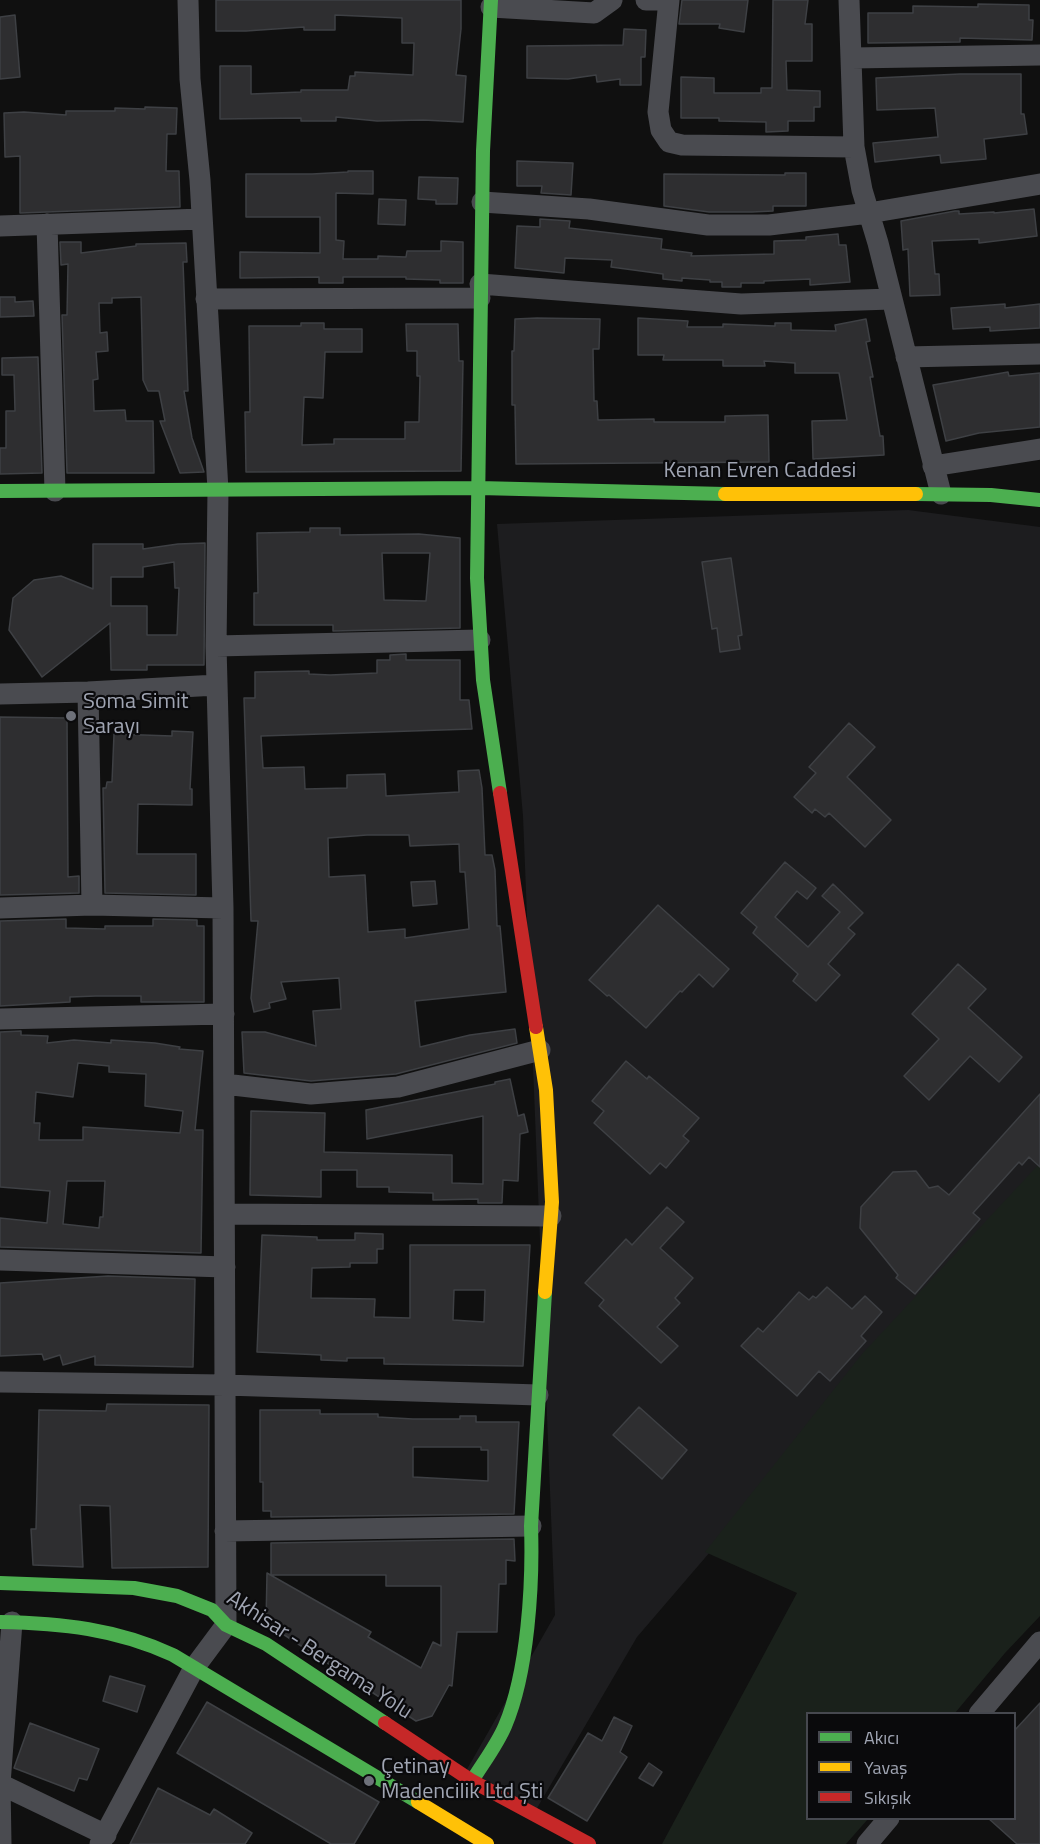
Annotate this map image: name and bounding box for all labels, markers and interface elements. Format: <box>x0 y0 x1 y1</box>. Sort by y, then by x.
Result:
street label: Kenan Evren Caddesi <box>664 459 856 485</box>
place label: Soma Simit Sarayı <box>83 690 188 742</box>
marker: Soma Simit Sarayı <box>64 709 78 723</box>
street label: Akhisar - Bergama Yolu <box>221 1586 417 1726</box>
legend <box>806 1712 1016 1820</box>
text: Akıcı <box>864 1724 899 1751</box>
text: Yavaş <box>864 1754 907 1781</box>
place label: Çetinay Madencilik Ltd Şti <box>381 1755 543 1807</box>
marker: Çetinay Madencilik Ltd Şti <box>362 1774 376 1788</box>
text: Sıkışık <box>864 1784 911 1811</box>

